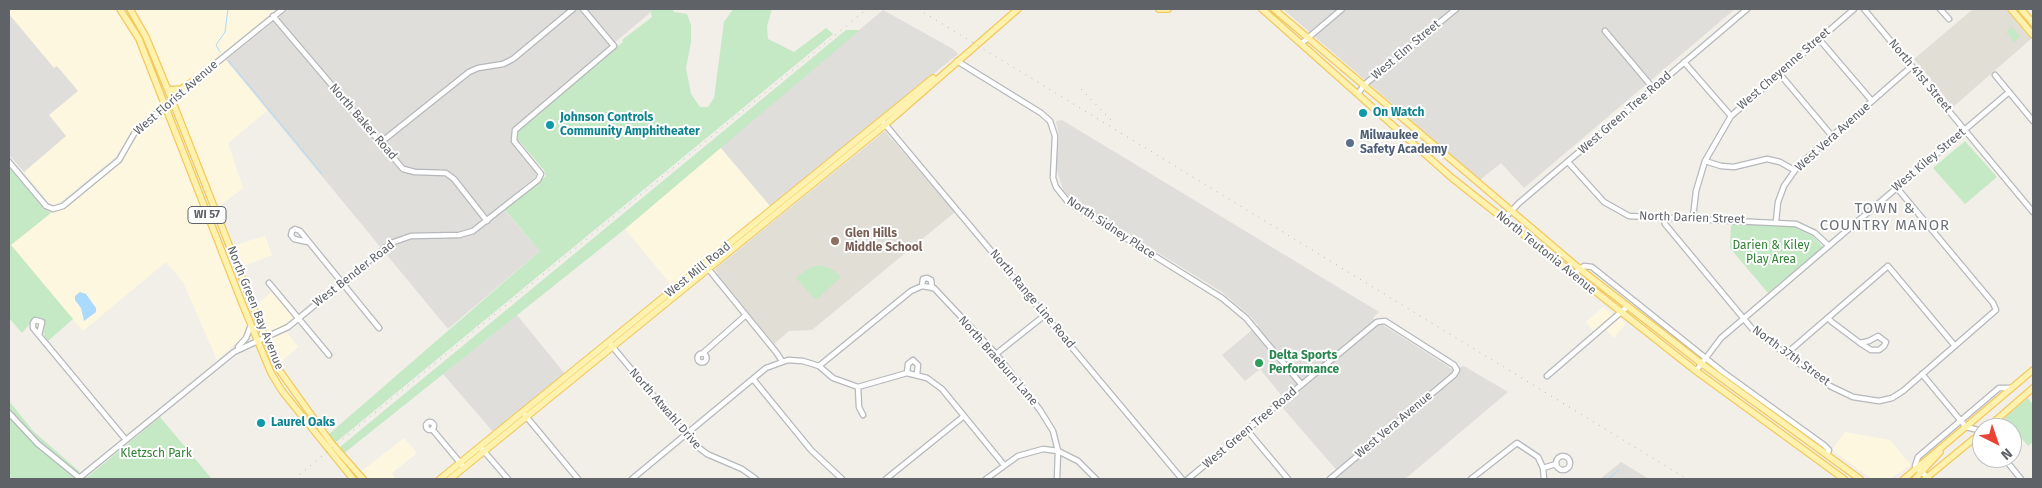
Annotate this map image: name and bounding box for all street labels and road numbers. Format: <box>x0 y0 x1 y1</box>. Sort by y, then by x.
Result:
street label: West Elm Street <box>1369 17 1443 83</box>
street label: West Cheyenne Street <box>1735 25 1833 113</box>
street label: North 41st Street <box>1885 37 1955 115</box>
street label: West Florist Avenue <box>131 58 221 138</box>
street label: West Green Tree Road <box>1576 69 1674 157</box>
street label: North Baker Road <box>326 81 400 163</box>
street label: West Vera Avenue <box>1792 99 1874 175</box>
street label: West Kiley Street <box>1889 125 1969 195</box>
street label: North Sidney Place <box>1064 194 1158 262</box>
road number: WI 57 <box>188 206 226 224</box>
street label: North Teutonia Avenue <box>1493 208 1599 298</box>
street label: North Darien Street <box>1639 209 1745 227</box>
street label: West Bender Road <box>310 238 398 310</box>
street label: West Mill Road <box>662 239 734 301</box>
street label: North Green Bay Avenue <box>224 244 286 372</box>
street label: North Range Line Road <box>986 247 1078 351</box>
street label: North Braeburn Lane <box>955 313 1041 409</box>
street label: North 37th Street <box>1749 323 1833 389</box>
street label: North Atwahl Drive <box>626 366 704 452</box>
street label: West Green Tree Road <box>1200 384 1300 472</box>
street label: West Vera Avenue <box>1353 389 1435 461</box>

